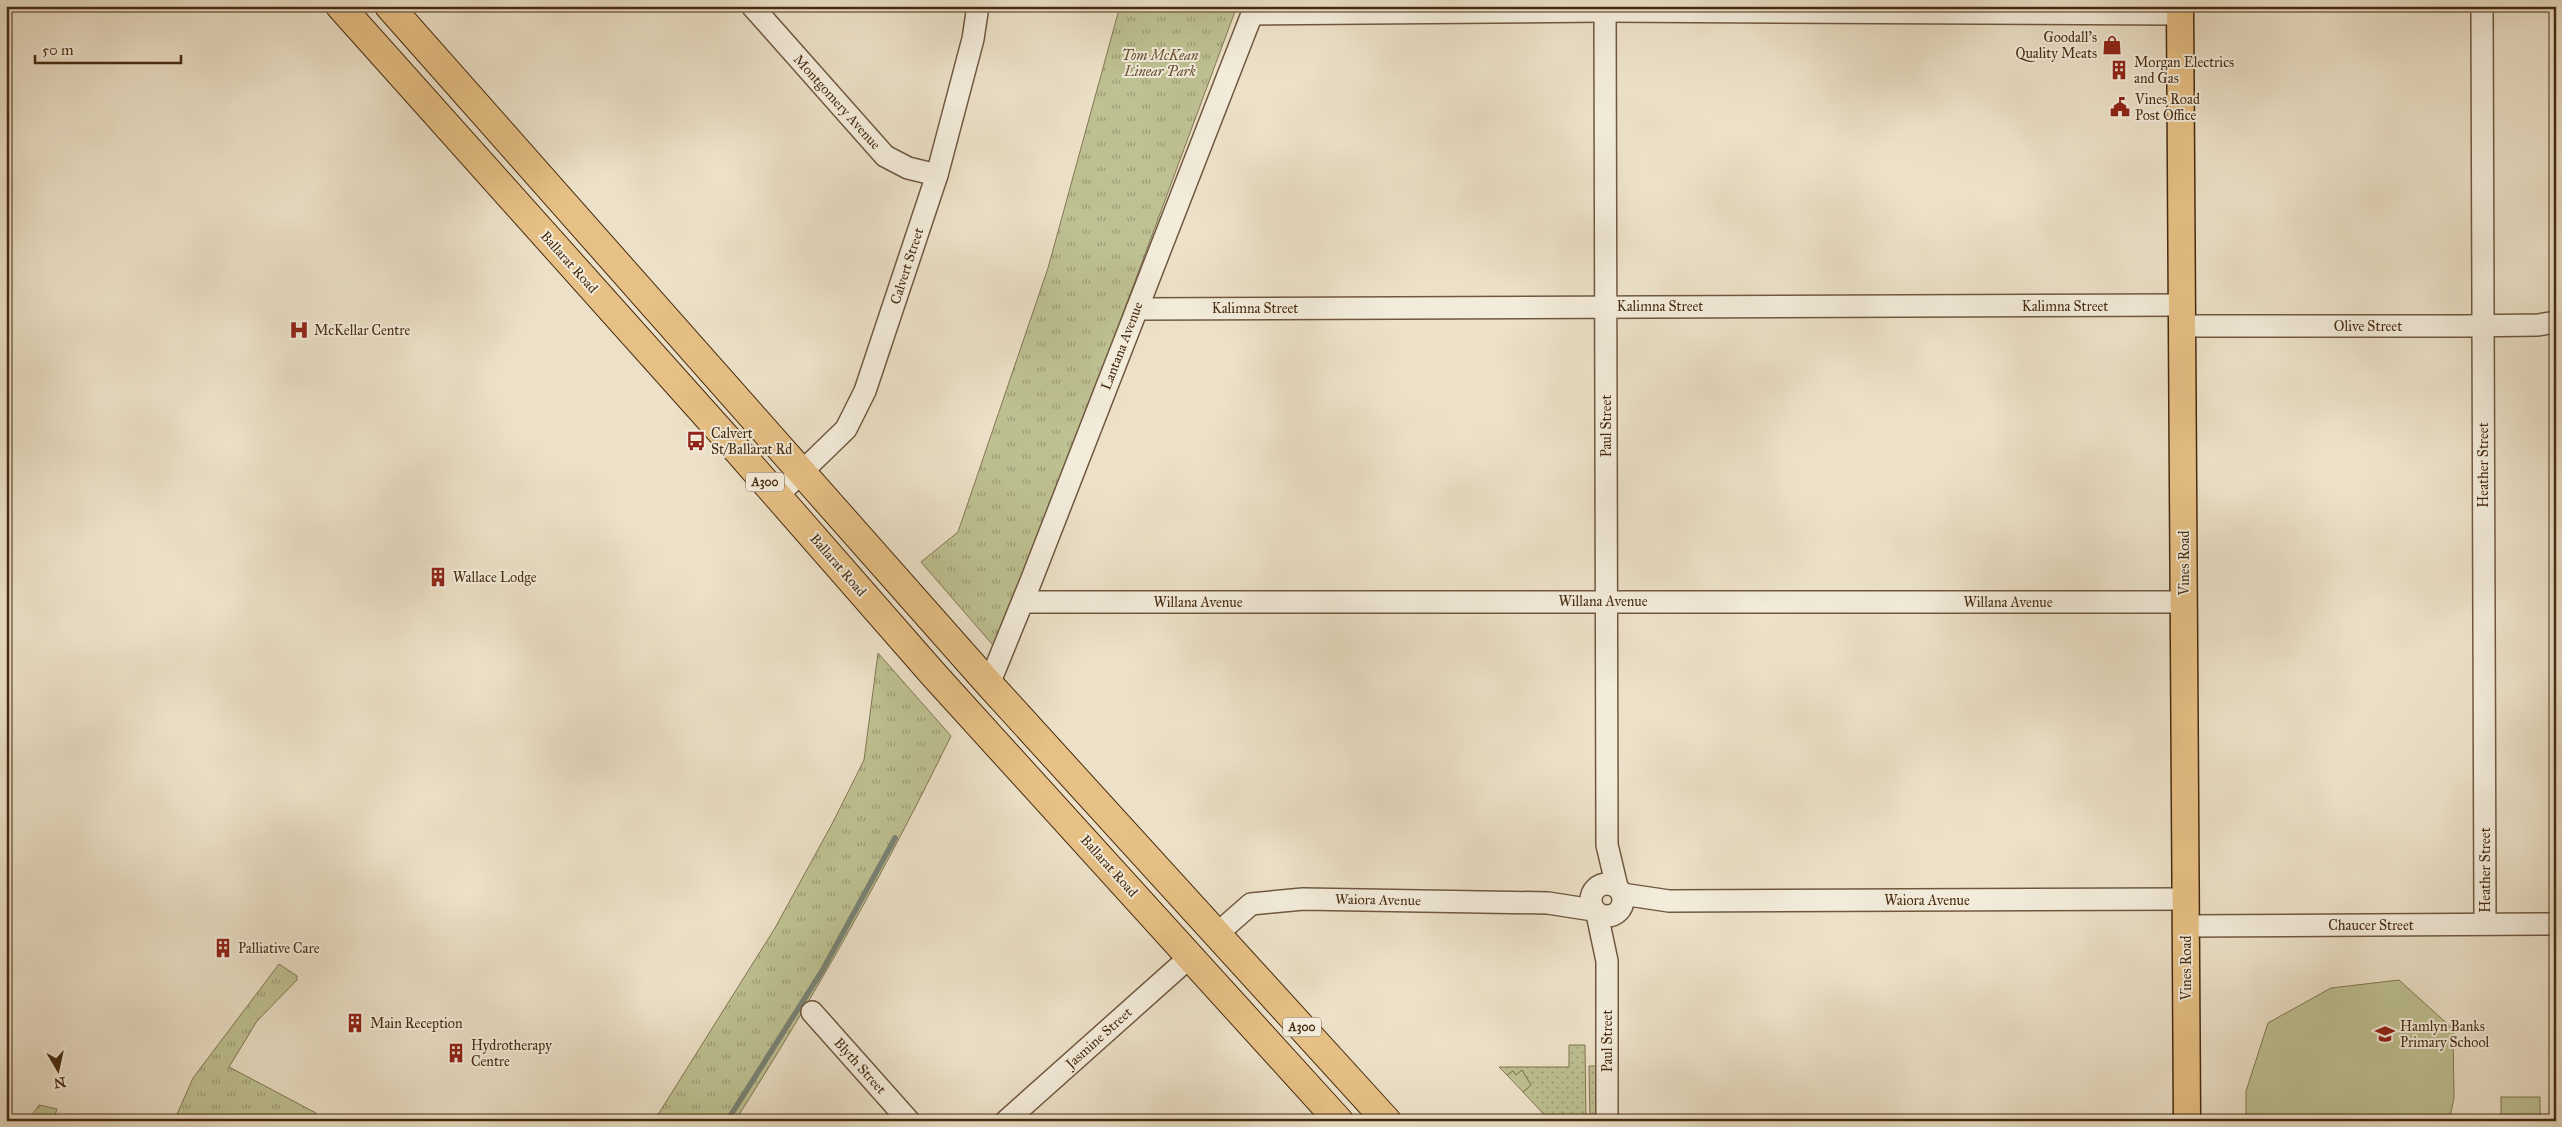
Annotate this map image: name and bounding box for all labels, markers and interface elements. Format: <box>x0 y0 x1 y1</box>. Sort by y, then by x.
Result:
place label: Goodall's Quality Meats <box>2016 29 2097 62</box>
scale bar <box>35 32 181 64</box>
shop icon: Goodall's Quality Meats <box>2101 34 2123 56</box>
text: 50 m <box>42 41 74 59</box>
park label: Tom McKean Linear Park <box>1122 47 1199 80</box>
street label: Montgomery Avenue <box>790 51 884 153</box>
place label: Morgan Electrics and Gas <box>2134 54 2234 87</box>
building icon: Morgan Electrics and Gas <box>2108 59 2130 81</box>
place label: Vines Road Post Office <box>2134 91 2200 124</box>
public building icon: Vines Road Post Office <box>2109 96 2131 118</box>
street label: Calvert Street <box>887 226 927 306</box>
street label: Ballarat Road <box>537 227 601 297</box>
street label: Kalimna Street <box>1617 298 1703 315</box>
street label: Kalimna Street <box>2022 298 2108 315</box>
street label: Lantana Avenue <box>1097 299 1147 393</box>
street label: Kalimna Street <box>1212 300 1298 317</box>
street label: Olive Street <box>2334 318 2402 335</box>
hospital icon: McKellar Centre <box>288 319 310 341</box>
place label: McKellar Centre <box>314 322 410 339</box>
street label: Paul Street <box>1598 395 1615 457</box>
street label: Heather Street <box>2475 422 2492 508</box>
place label: Calvert St/Ballarat Rd <box>711 425 792 458</box>
bus stop icon: Calvert St/Ballarat Rd <box>685 430 707 452</box>
road number: A300 <box>746 472 784 492</box>
street label: Ballarat Road <box>806 530 870 600</box>
street label: Vines Road <box>2176 531 2193 596</box>
building icon: Wallace Lodge <box>427 566 449 588</box>
place label: Wallace Lodge <box>453 569 537 586</box>
street label: Willana Avenue <box>1558 593 1648 610</box>
street label: Willana Avenue <box>1153 594 1243 611</box>
street label: Willana Avenue <box>1963 594 2053 611</box>
street label: Heather Street <box>2477 827 2494 913</box>
street label: Ballarat Road <box>1077 831 1141 901</box>
street label: Waiora Avenue <box>1335 891 1421 909</box>
street label: Waiora Avenue <box>1884 892 1970 909</box>
street label: Chaucer Street <box>2328 917 2414 934</box>
street label: Vines Road <box>2178 936 2195 1001</box>
building icon: Palliative Care <box>212 937 234 959</box>
place label: Palliative Care <box>238 940 320 957</box>
street label: Jasmine Street <box>1061 1004 1136 1074</box>
street label: Paul Street <box>1599 1010 1616 1072</box>
building icon: Main Reception <box>344 1012 366 1034</box>
place label: Main Reception <box>370 1015 463 1032</box>
road number: A300 <box>1283 1018 1321 1036</box>
place label: Hamlyn Banks Primary School <box>2400 1018 2489 1051</box>
school or university icon: Hamlyn Banks Primary School <box>2374 1023 2396 1045</box>
street label: Blyth Street <box>830 1034 890 1098</box>
place label: Hydrotherapy Centre <box>471 1037 552 1070</box>
building icon: Hydrotherapy Centre <box>445 1042 467 1064</box>
north arrow <box>32 1044 82 1094</box>
text: N <box>53 1073 67 1092</box>

